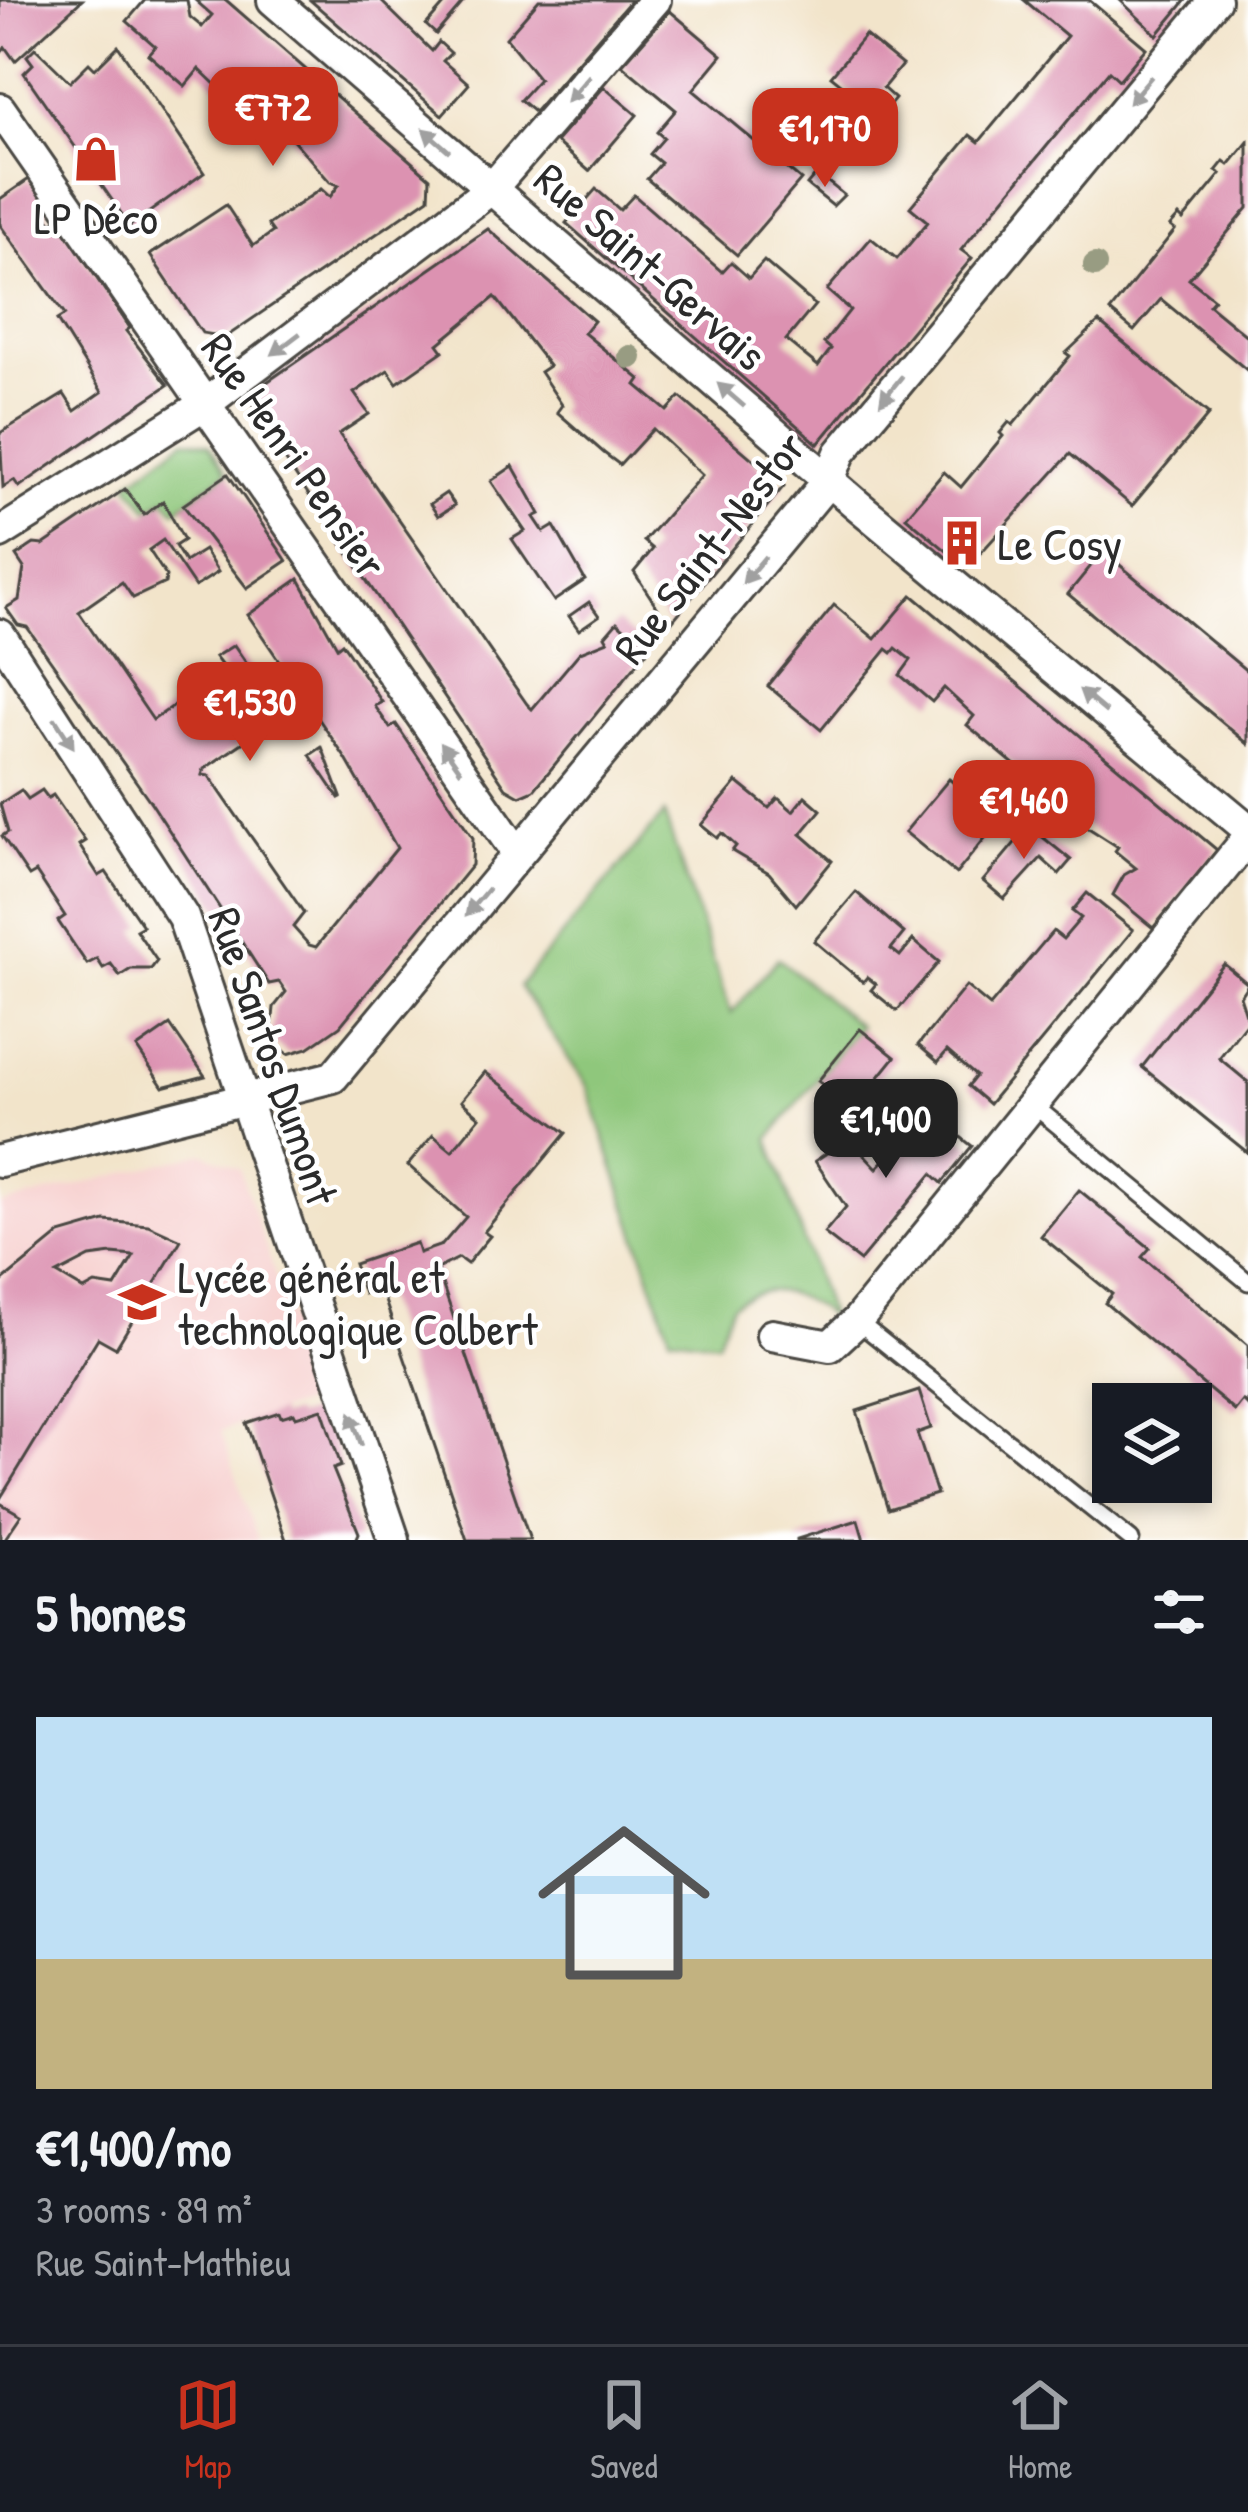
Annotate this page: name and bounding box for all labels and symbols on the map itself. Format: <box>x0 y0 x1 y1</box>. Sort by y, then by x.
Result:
pin: €772 <box>202 67 344 169</box>
one-way arrow <box>565 74 592 104</box>
one-way arrow <box>1128 74 1154 105</box>
pin: €1,170 <box>727 88 923 190</box>
one-way arrow <box>421 127 451 154</box>
shop icon: LP Déco <box>71 134 121 184</box>
street label: Rue Saint-Gervais <box>522 148 780 384</box>
place label: LP Déco <box>34 187 158 248</box>
street label: Rue Henri Pensier <box>188 320 402 590</box>
one-way arrow <box>270 331 301 355</box>
one-way arrow <box>879 375 905 405</box>
one-way arrow <box>716 383 746 409</box>
street label: Rue Saint-Nestor <box>599 418 819 676</box>
place label: Le Cosy <box>998 513 1122 574</box>
building icon: Le Cosy <box>937 518 987 568</box>
one-way arrow <box>742 555 768 585</box>
pin: €1,530 <box>152 662 348 764</box>
one-way arrow <box>1078 688 1108 714</box>
one-way arrow <box>52 716 74 749</box>
one-way arrow <box>440 741 462 774</box>
pin: €1,460 <box>926 760 1122 862</box>
one-way arrow <box>465 887 491 917</box>
street label: Rue Santos Dumont <box>195 899 354 1213</box>
pin: €1,400 <box>788 1079 984 1181</box>
place label: Lycée général et technologique Colbert <box>178 1246 538 1359</box>
school or university icon: Lycée général et technologique Colbert <box>117 1277 167 1327</box>
one-way arrow <box>345 1411 364 1447</box>

